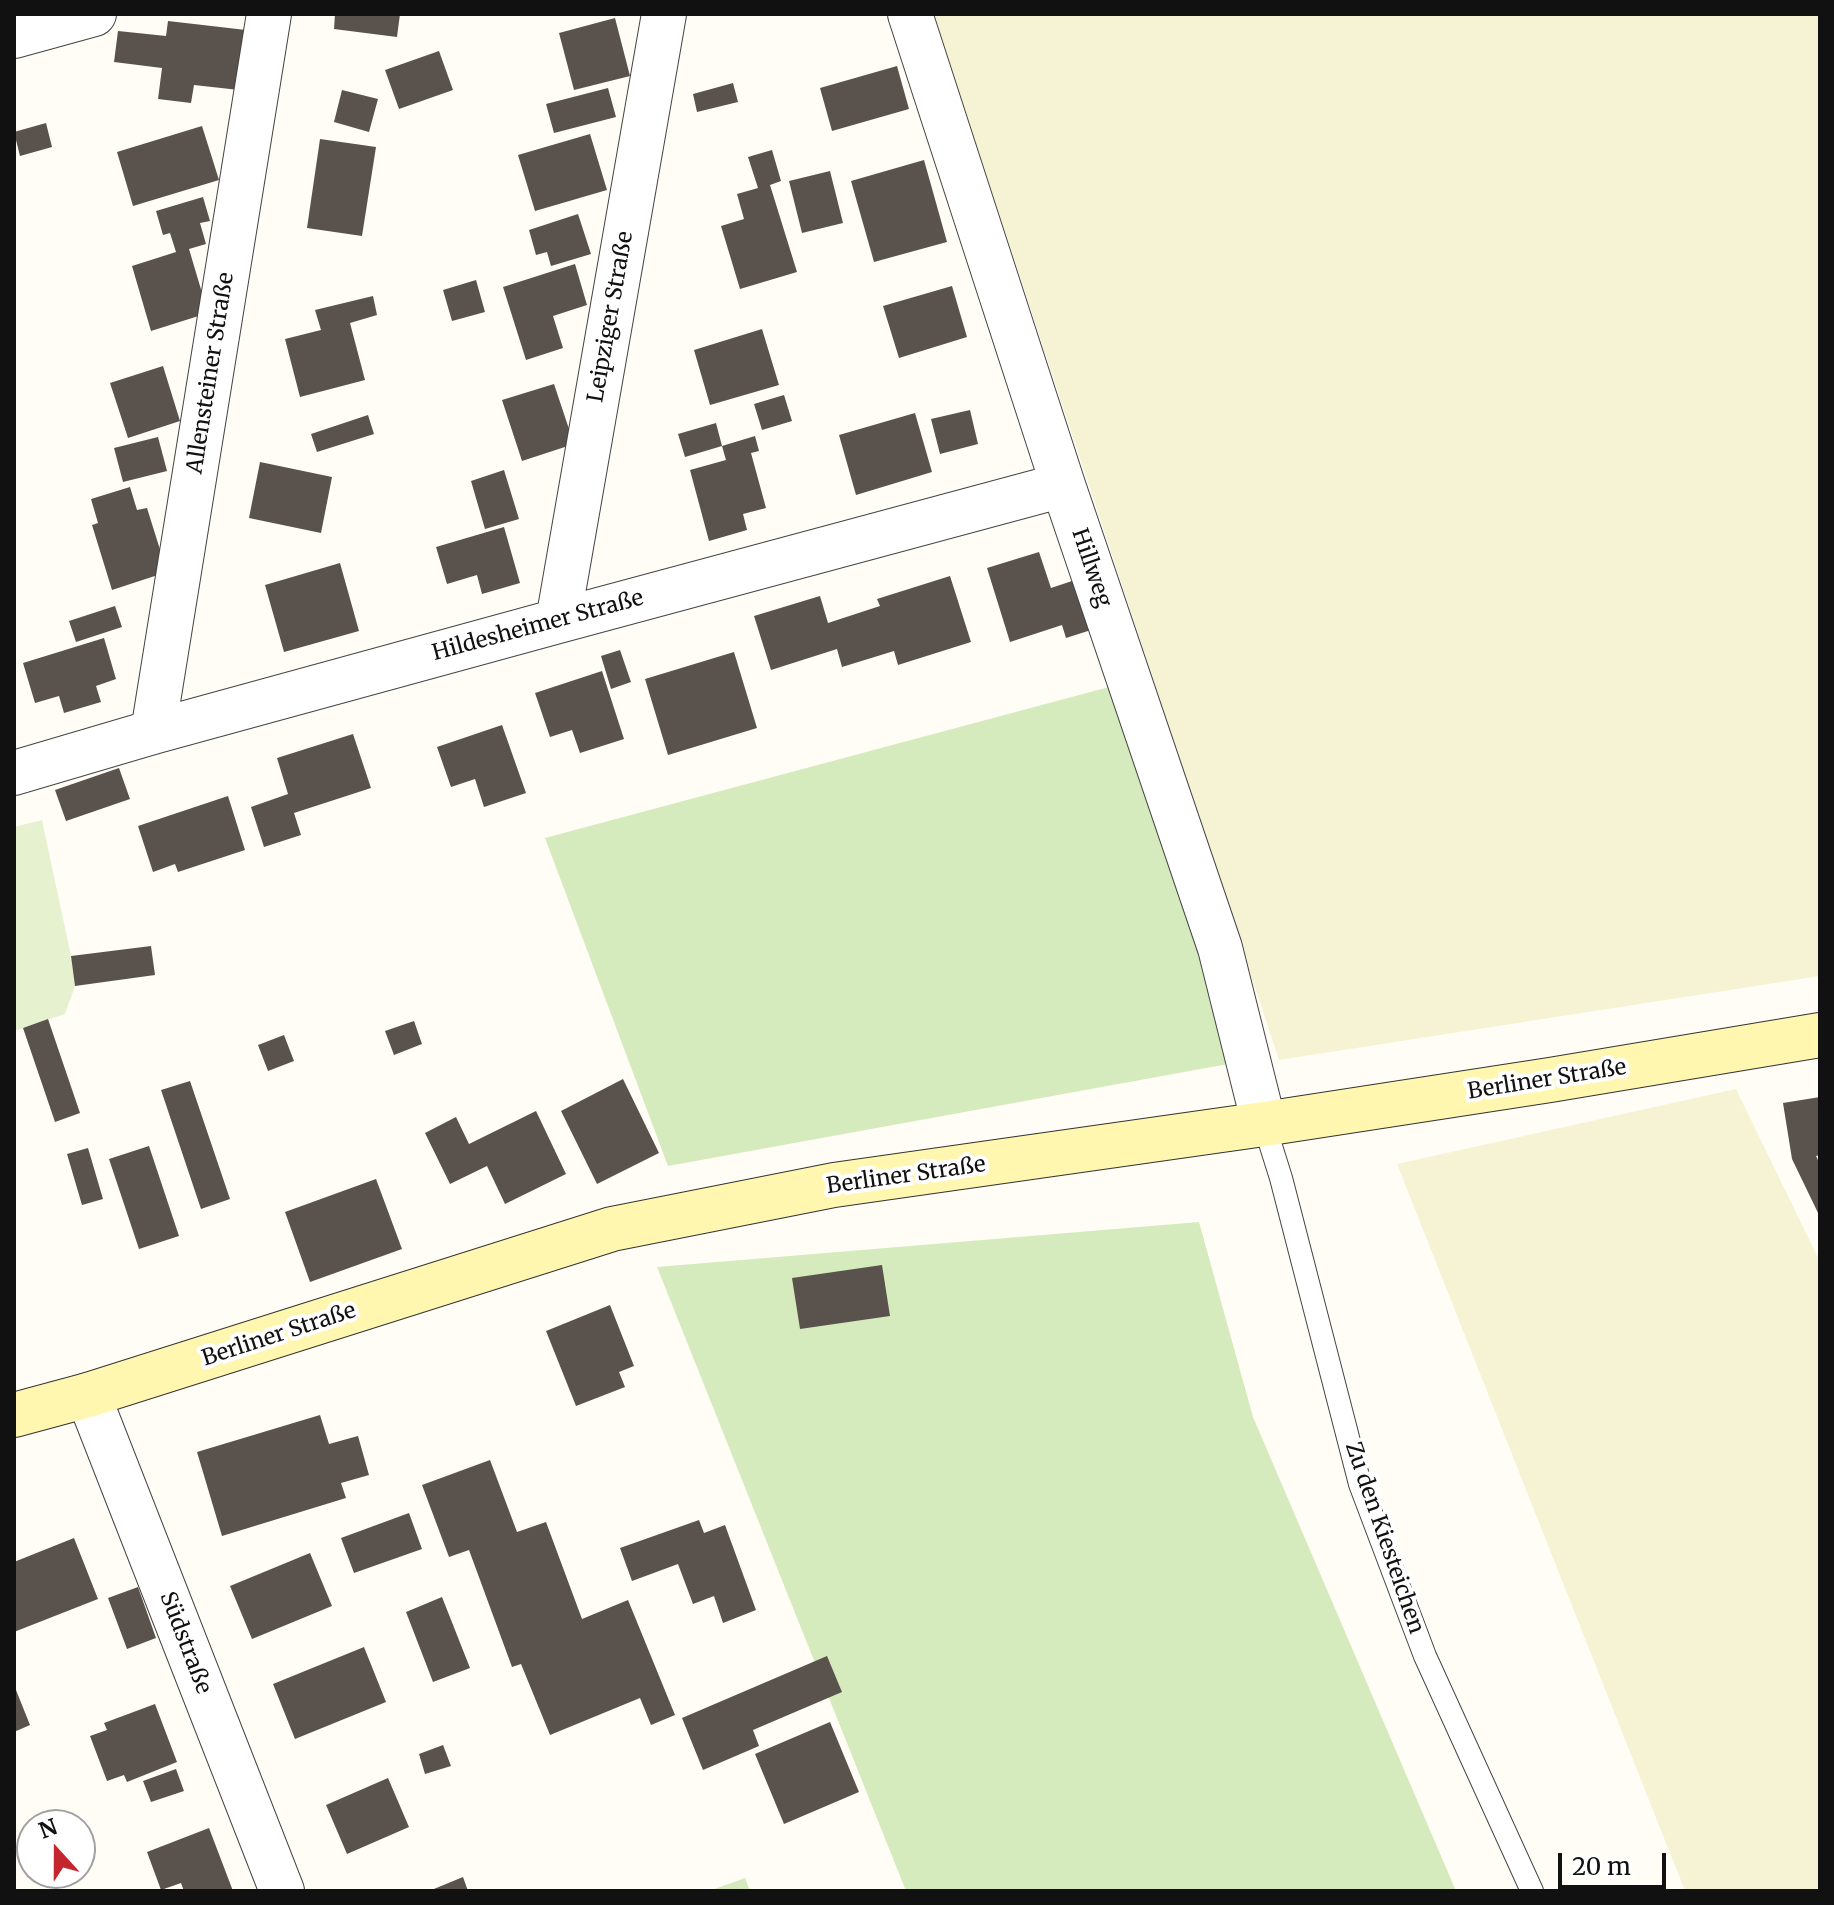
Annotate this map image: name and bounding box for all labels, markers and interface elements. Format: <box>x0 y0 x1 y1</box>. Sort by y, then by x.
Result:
street label: Leipziger Straße <box>583 229 639 405</box>
street label: Allensteiner Straße <box>182 271 240 475</box>
street label: Hillweg <box>1065 525 1117 611</box>
street label: Hildesheimer Straße <box>430 585 646 667</box>
street label: Berliner Straße <box>1466 1054 1628 1106</box>
street label: Berliner Straße <box>825 1152 987 1200</box>
street label: Berliner Straße <box>199 1298 359 1372</box>
street label: Zu den Kiesteichen <box>1339 1439 1429 1637</box>
street label: Südstraße <box>154 1588 216 1698</box>
north arrow <box>16 1809 96 1889</box>
text: N <box>35 1812 61 1845</box>
scale bar <box>1562 1837 1670 1887</box>
text: 20 m <box>1572 1851 1631 1882</box>

